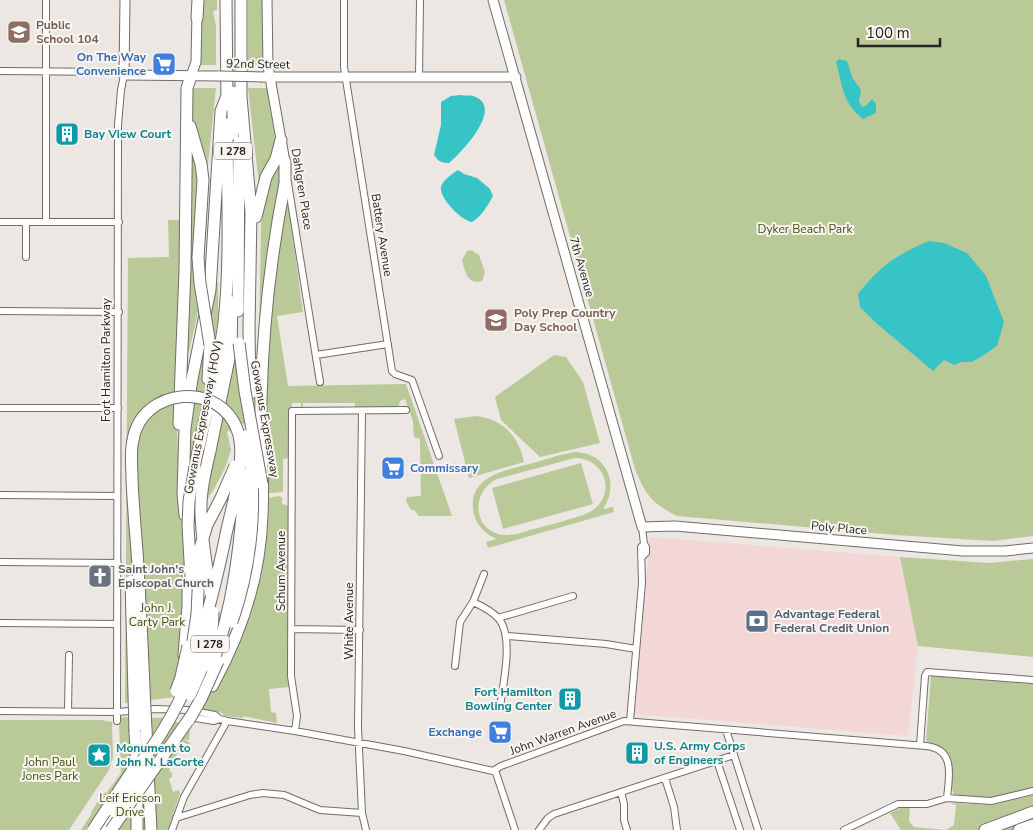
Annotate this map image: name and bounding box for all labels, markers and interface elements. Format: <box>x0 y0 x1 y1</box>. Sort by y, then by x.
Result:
scale bar <box>858 15 940 47</box>
place label: Public School 104 <box>36 17 99 47</box>
school or university icon: Public School 104 <box>6 19 32 45</box>
text: 100 m <box>866 23 910 43</box>
place label: On The Way Convenience <box>76 49 147 79</box>
supermarket icon: On The Way Convenience <box>151 51 177 77</box>
street label: 92nd Street <box>226 55 291 73</box>
building icon: Bay View Court <box>54 121 80 147</box>
place label: Bay View Court <box>84 126 171 142</box>
road number: I 278 <box>214 142 252 160</box>
street label: Dahlgren Place <box>288 147 316 231</box>
street label: Battery Avenue <box>368 192 396 278</box>
park label: Dyker Beach Park <box>758 221 853 237</box>
street label: 7th Avenue <box>566 235 598 299</box>
street label: Fort Hamilton Parkway <box>98 297 114 422</box>
place label: Poly Prep Country Day School <box>514 305 616 335</box>
school or university icon: Poly Prep Country Day School <box>483 307 509 333</box>
street label: Gowanus Expressway (HOV) <box>180 339 226 495</box>
street label: Gowanus Expressway <box>247 359 283 480</box>
supermarket icon: Commissary <box>380 455 406 481</box>
place label: Commissary <box>410 460 479 476</box>
street label: Poly Place <box>810 518 868 538</box>
street label: Schum Avenue <box>273 531 289 611</box>
place label: Saint John's Episcopal Church <box>118 561 214 591</box>
church icon: Saint John's Episcopal Church <box>87 563 113 589</box>
street label: White Avenue <box>341 582 357 660</box>
park label: John J. Carty Park <box>129 600 186 630</box>
place label: Advantage Federal Federal Credit Union <box>774 606 889 636</box>
bank icon: Advantage Federal Federal Credit Union <box>744 608 770 634</box>
road number: I 278 <box>191 636 229 652</box>
place label: Fort Hamilton Bowling Center <box>465 684 552 714</box>
building icon: Fort Hamilton Bowling Center <box>557 686 583 712</box>
street label: John Warren Avenue <box>507 705 618 759</box>
supermarket icon: Exchange <box>487 719 513 745</box>
place label: Exchange <box>428 724 482 740</box>
place label: U.S. Army Corps of Engineers <box>654 738 746 768</box>
place label: Monument to John N. LaCorte <box>115 740 204 770</box>
building icon: U.S. Army Corps of Engineers <box>624 740 650 766</box>
place icon: Monument to John N. LaCorte <box>86 742 112 768</box>
park label: John Paul Jones Park <box>21 754 79 784</box>
park label: Leif Ericson Drive <box>99 790 161 820</box>

